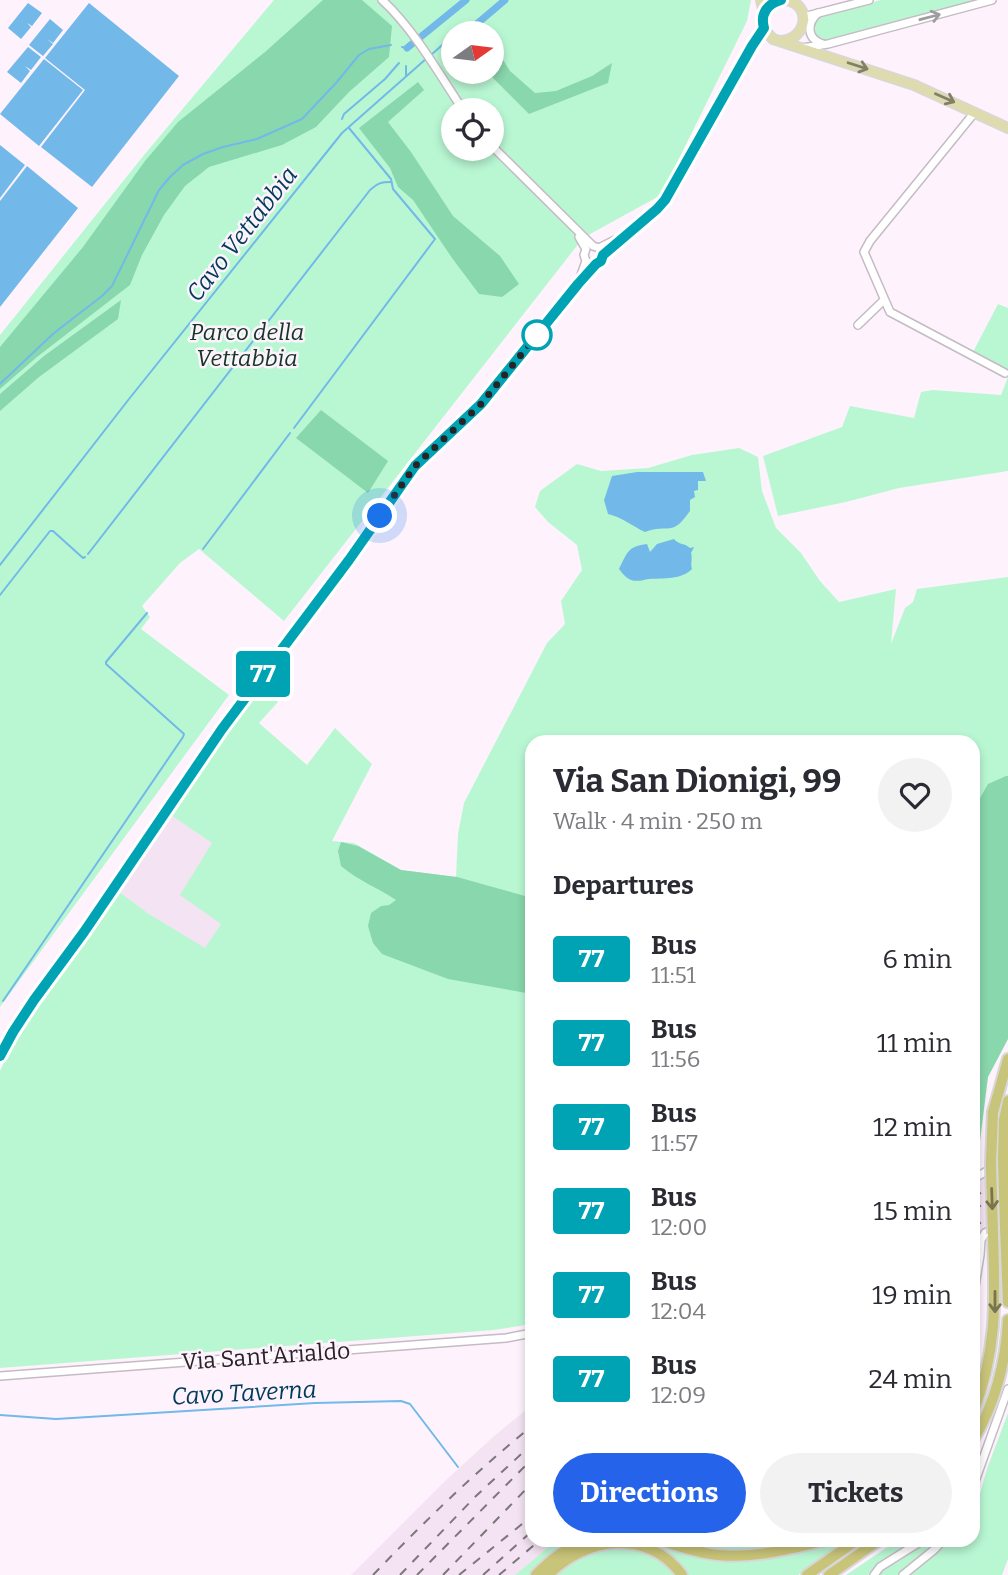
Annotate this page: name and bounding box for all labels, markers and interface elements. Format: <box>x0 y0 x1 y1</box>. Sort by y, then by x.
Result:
one-way arrow <box>919 9 941 22</box>
north arrow <box>441 21 504 84</box>
map controls <box>441 21 504 161</box>
one-way arrow <box>846 61 868 74</box>
one-way arrow <box>934 92 955 105</box>
button: locate <box>441 98 504 161</box>
water label: Cavo Vettabbia <box>181 161 303 307</box>
park label: Parco della Vettabbia <box>190 318 304 372</box>
unlabelled marker <box>522 320 552 350</box>
your location <box>362 498 397 533</box>
line badge: 77 <box>232 651 294 697</box>
text: 77 <box>250 660 276 688</box>
button: heart <box>878 758 952 832</box>
text: Via San Dionigi, 99 <box>553 761 842 801</box>
text: Walk · 4 min · 250 m <box>553 807 762 835</box>
text: Departures <box>553 870 694 901</box>
text: Bus <box>651 930 697 961</box>
text: 6 min <box>883 944 952 975</box>
text: 77 <box>579 945 604 973</box>
text: 11:51 <box>651 961 696 989</box>
text: Bus <box>651 1014 697 1045</box>
text: 11 min <box>877 1028 952 1059</box>
text: 77 <box>579 1029 604 1057</box>
text: 11:56 <box>651 1045 700 1073</box>
text: Bus <box>651 1098 697 1129</box>
text: 12 min <box>873 1112 952 1143</box>
text: 77 <box>579 1113 604 1141</box>
text: 11:57 <box>651 1129 698 1157</box>
text: Bus <box>651 1182 697 1213</box>
one-way arrow <box>986 1187 999 1210</box>
text: 15 min <box>873 1196 952 1227</box>
text: 77 <box>579 1197 604 1225</box>
text: 12:00 <box>651 1213 707 1241</box>
text: Bus <box>651 1266 697 1297</box>
text: 19 min <box>872 1280 952 1311</box>
text: 77 <box>579 1281 604 1309</box>
one-way arrow <box>988 1290 1002 1313</box>
text: 12:04 <box>651 1297 706 1325</box>
street label: Via Sant'Arialdo <box>181 1336 351 1376</box>
text: Bus <box>651 1350 697 1381</box>
text: 24 min <box>868 1364 952 1395</box>
text: 77 <box>579 1365 604 1393</box>
water label: Cavo Taverna <box>171 1375 317 1411</box>
text: 12:09 <box>651 1381 706 1409</box>
button: Directions <box>553 1453 746 1533</box>
button: Tickets <box>760 1453 952 1533</box>

